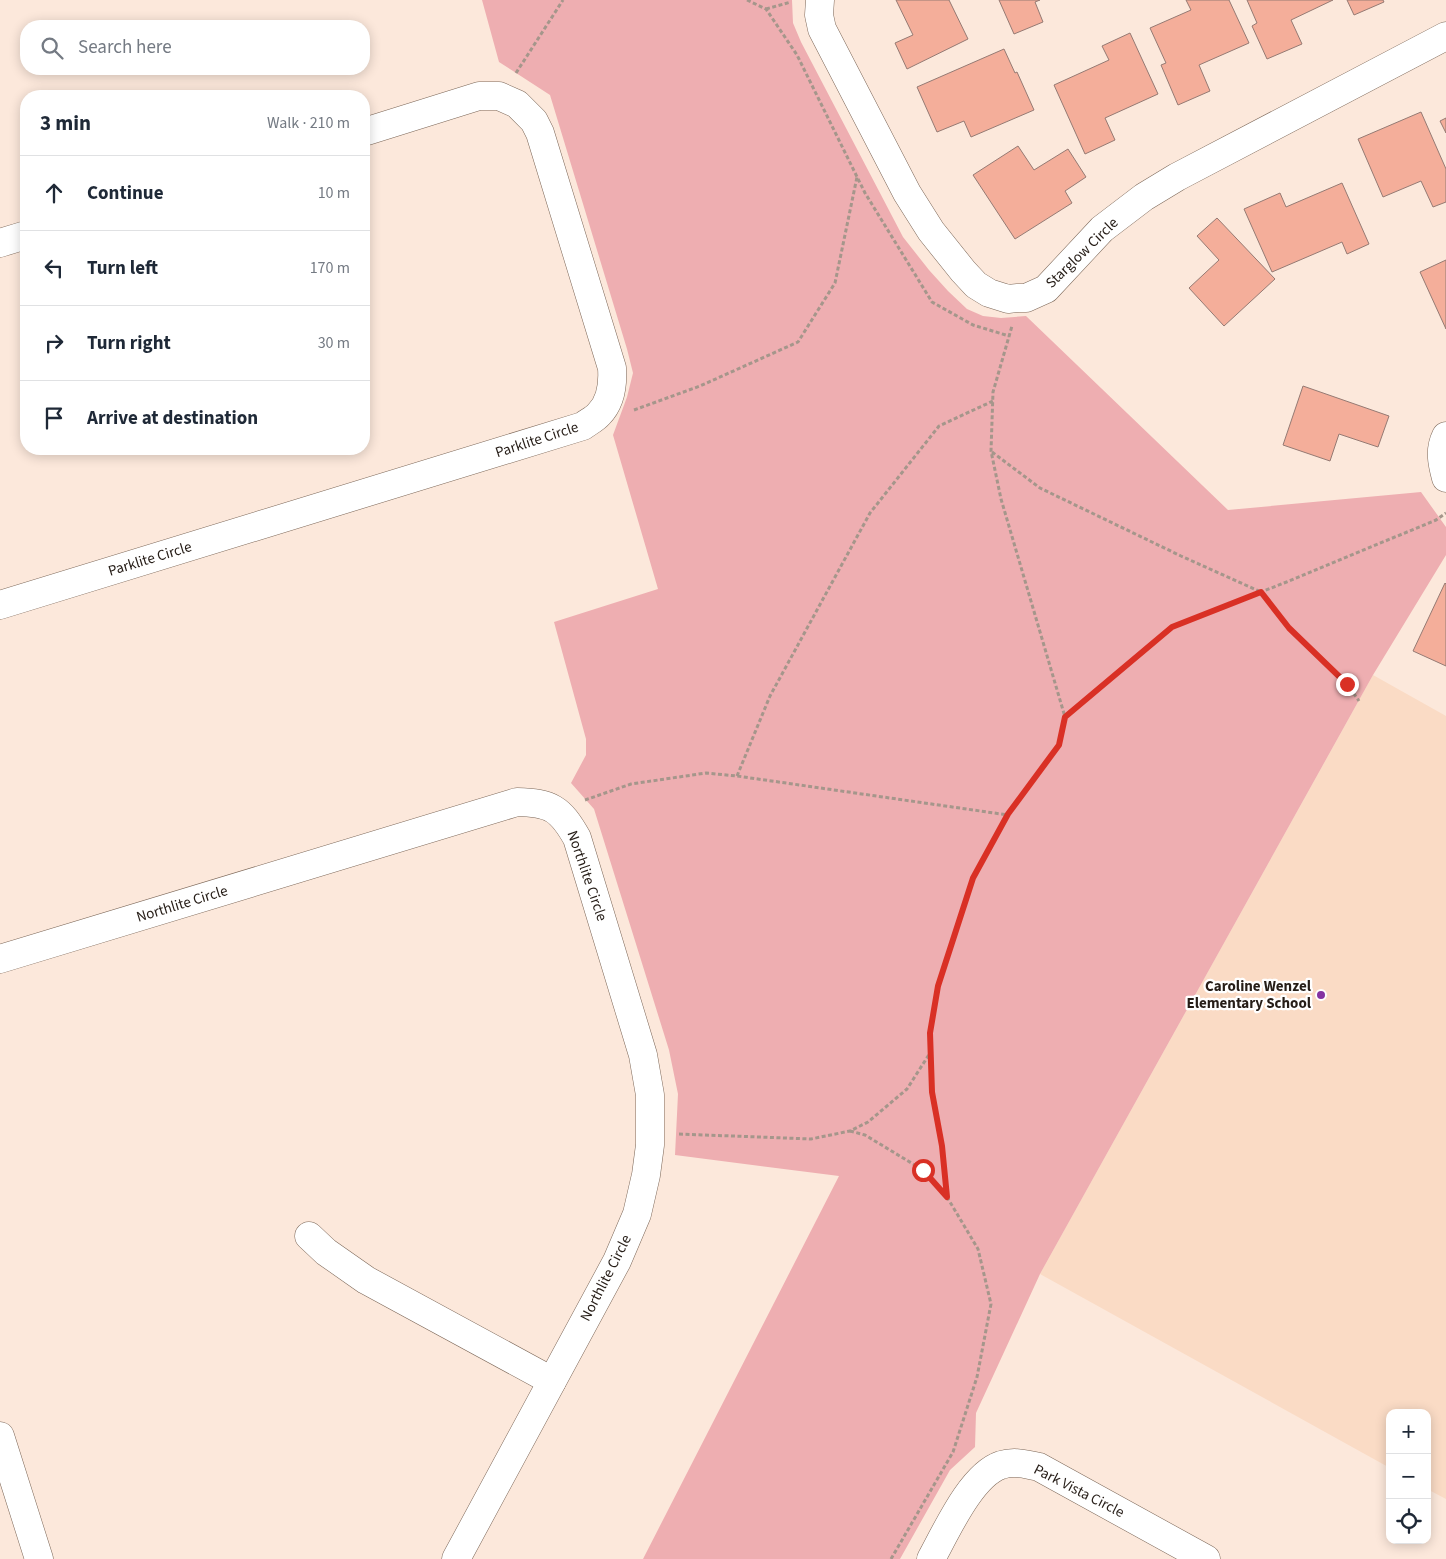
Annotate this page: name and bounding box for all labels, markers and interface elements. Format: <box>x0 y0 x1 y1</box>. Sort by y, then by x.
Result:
search box <box>20 20 370 75</box>
icon: search <box>38 34 66 62</box>
text: Search here <box>78 34 172 61</box>
text: 3 min <box>40 108 91 138</box>
text: Walk · 210 m <box>267 112 350 134</box>
icon: ahead <box>40 179 68 207</box>
text: Continue <box>87 180 164 207</box>
text: 10 m <box>318 182 350 204</box>
street label: Starglow Circle <box>1041 213 1123 293</box>
icon: left <box>40 254 68 282</box>
text: Turn left <box>87 255 158 282</box>
text: 170 m <box>310 257 350 279</box>
icon: right <box>40 329 68 357</box>
text: Turn right <box>87 330 171 357</box>
text: 30 m <box>318 332 350 354</box>
icon: arrive <box>40 404 68 432</box>
text: Arrive at destination <box>87 405 258 432</box>
street label: Parklite Circle <box>493 417 581 463</box>
street label: Parklite Circle <box>106 536 194 582</box>
route end <box>1336 673 1359 696</box>
street label: Northlite Circle <box>562 828 612 924</box>
street label: Northlite Circle <box>134 880 230 928</box>
place label: Caroline Wenzel Elementary School <box>1186 976 1312 1014</box>
marker: Caroline Wenzel Elementary School <box>1315 989 1327 1001</box>
route start <box>912 1159 935 1182</box>
street label: Northlite Circle <box>575 1231 637 1325</box>
map controls <box>1386 1409 1431 1544</box>
button: + <box>1386 1409 1431 1454</box>
button: − <box>1386 1454 1431 1499</box>
street label: Park Vista Circle <box>1030 1459 1128 1523</box>
button: locate <box>1386 1499 1431 1544</box>

